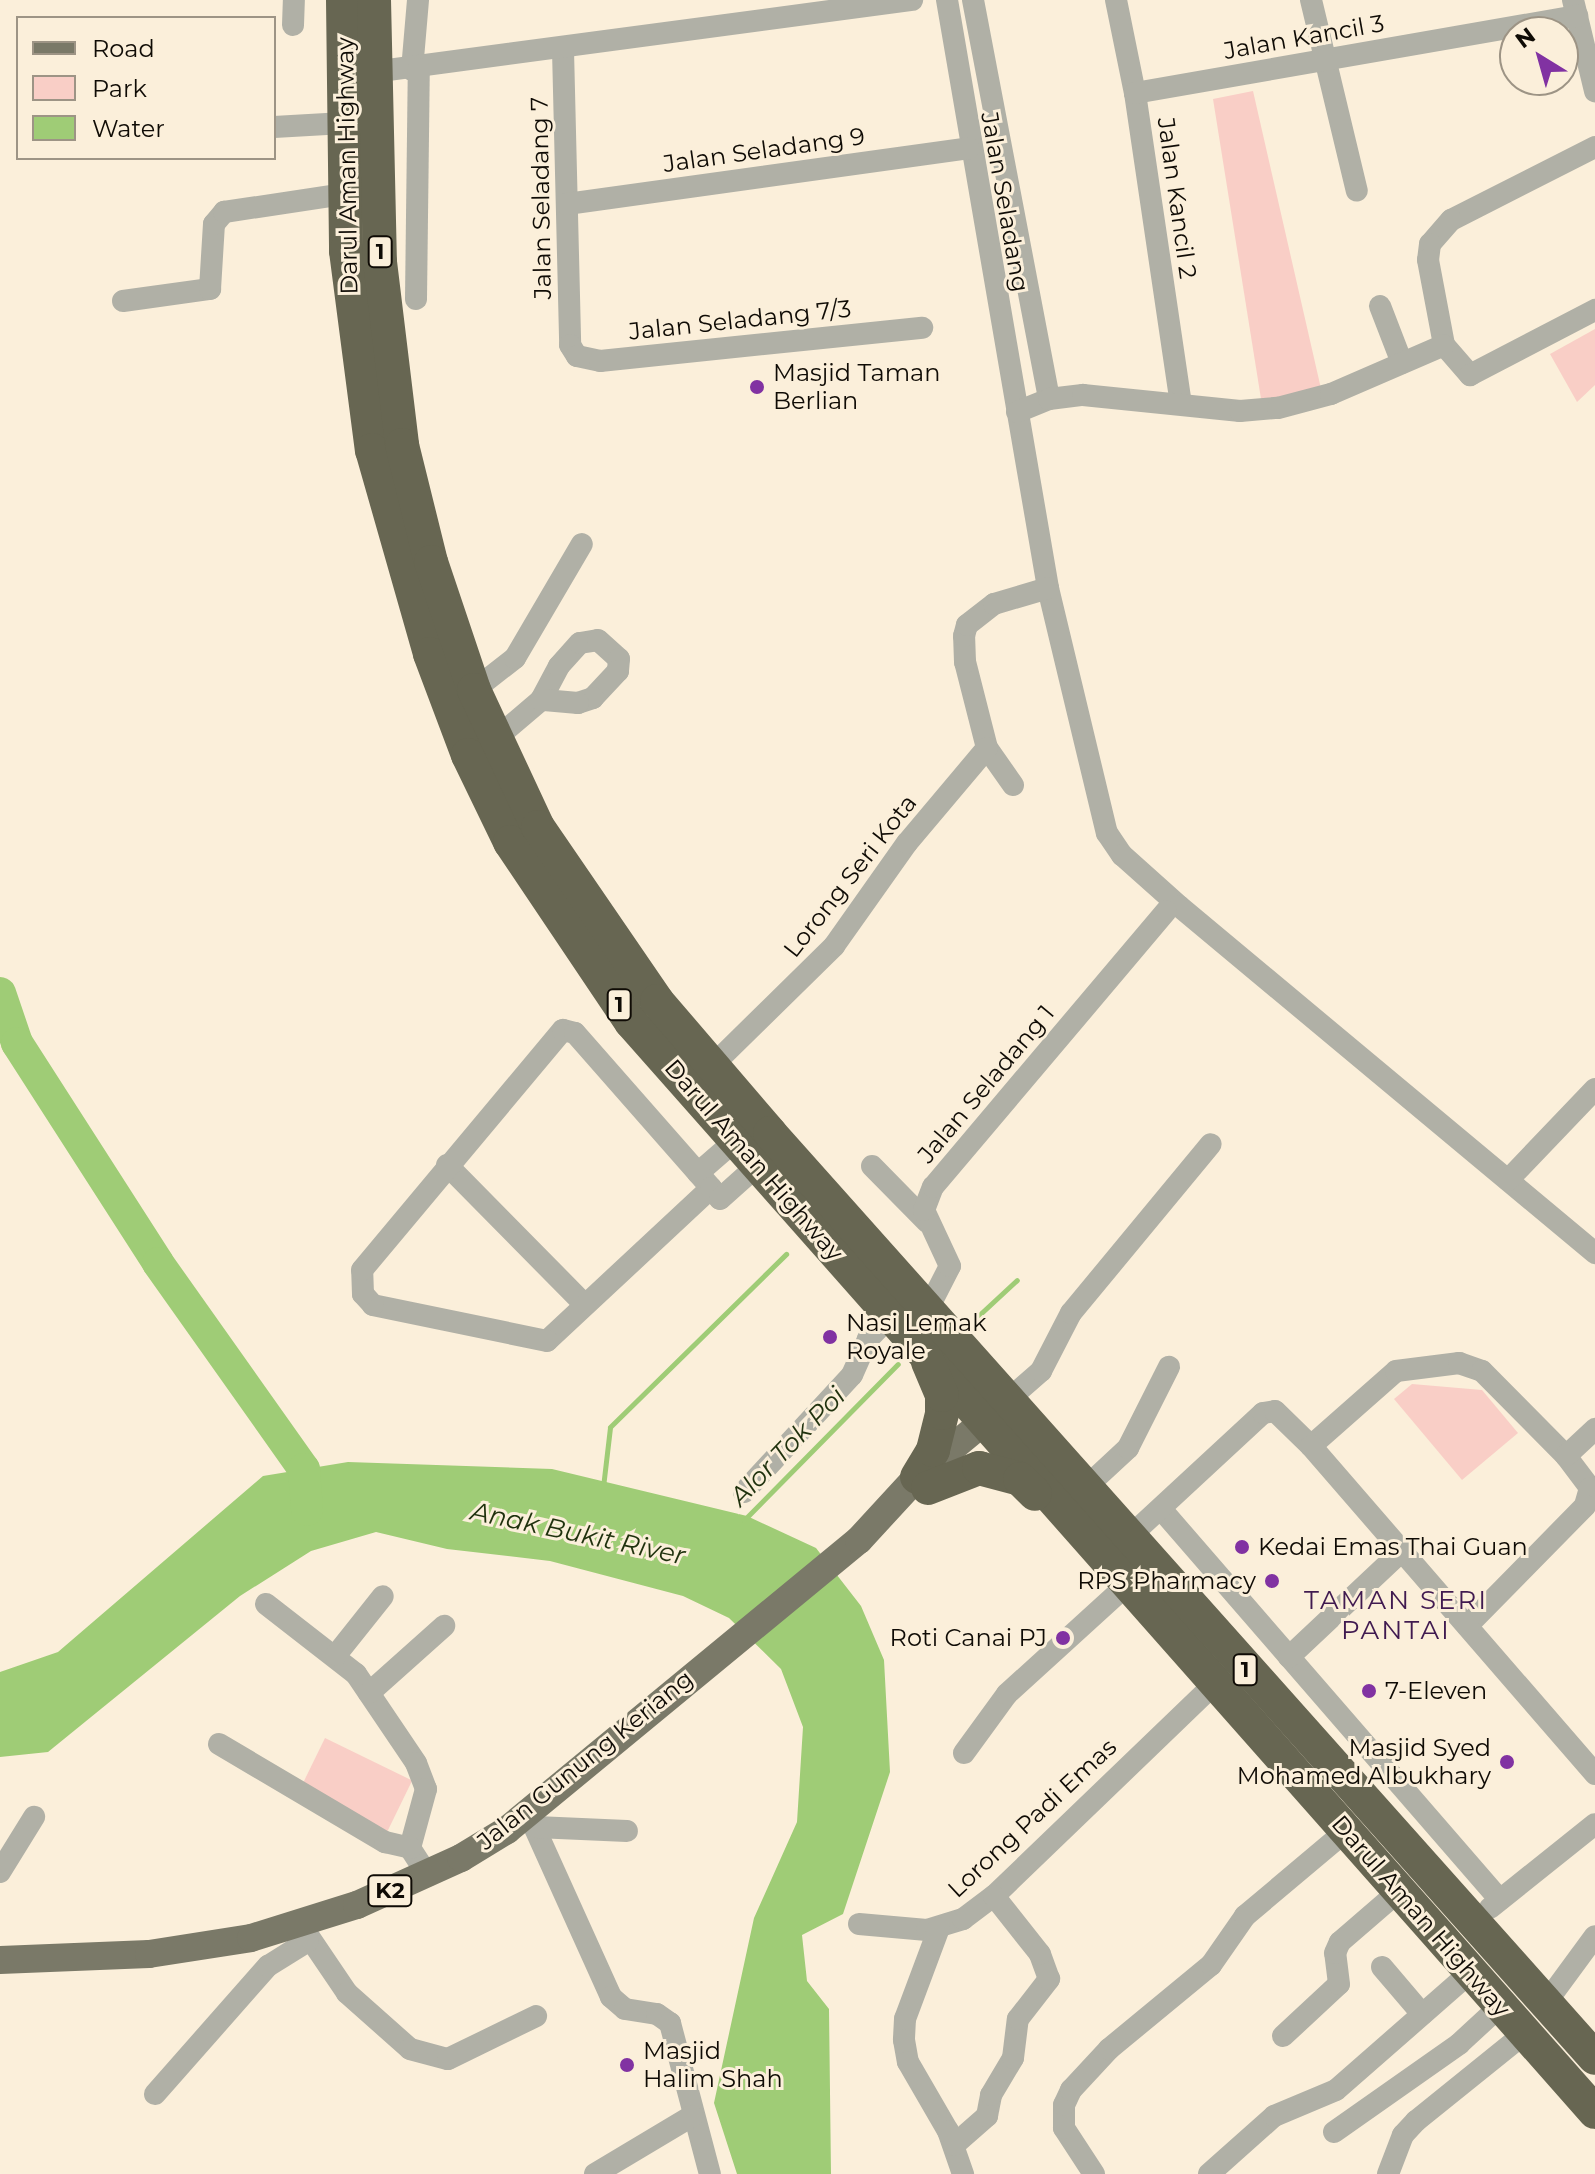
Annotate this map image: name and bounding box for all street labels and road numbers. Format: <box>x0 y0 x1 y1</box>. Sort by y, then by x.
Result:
street label: Jalan Kancil 3 <box>1221 9 1387 65</box>
street label: Darul Aman Highway <box>330 37 364 295</box>
street label: Jalan Seladang 7 <box>525 96 557 300</box>
street label: Jalan Seladang <box>975 110 1035 294</box>
street label: Jalan Kancil 2 <box>1151 115 1203 281</box>
street label: Jalan Seladang 9 <box>661 122 867 178</box>
road number: 1 <box>366 234 394 270</box>
street label: Jalan Seladang 7/3 <box>627 294 853 346</box>
street label: Lorong Seri Kota <box>777 789 923 963</box>
road number: 1 <box>605 987 633 1023</box>
street label: Jalan Seladang 1 <box>912 999 1060 1169</box>
street label: Darul Aman Highway <box>659 1053 849 1267</box>
road number: 1 <box>1231 1652 1259 1688</box>
street label: Jalan Gunung Keriang <box>471 1664 699 1856</box>
street label: Lorong Padi Emas <box>942 1733 1122 1903</box>
street label: Darul Aman Highway <box>1326 1809 1516 2023</box>
road number: K2 <box>366 1873 414 1909</box>

